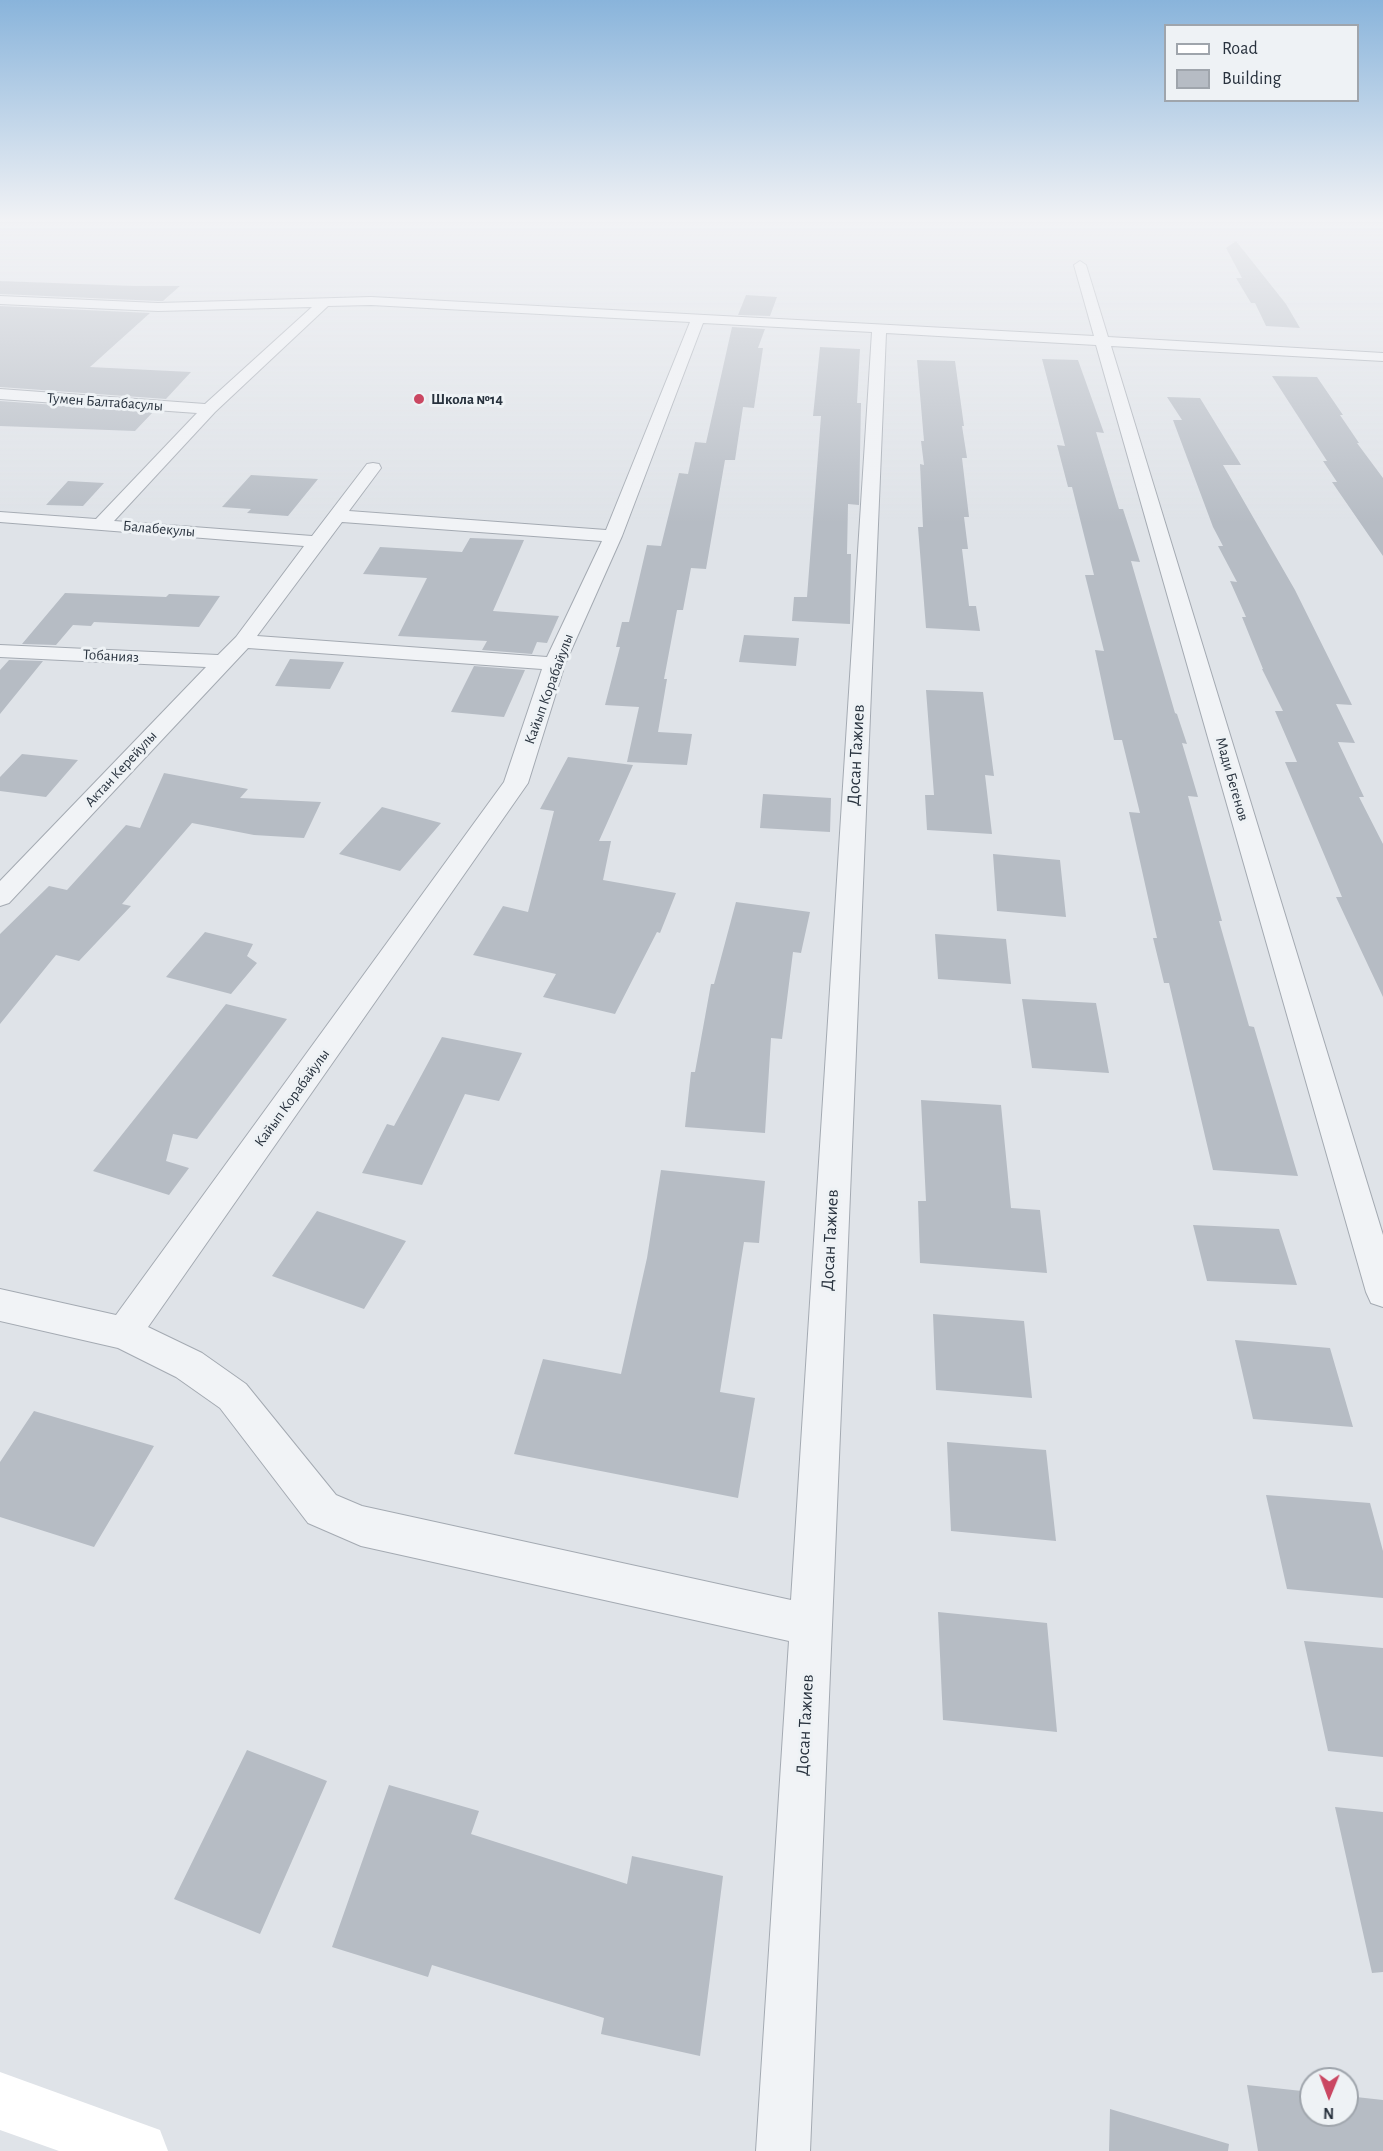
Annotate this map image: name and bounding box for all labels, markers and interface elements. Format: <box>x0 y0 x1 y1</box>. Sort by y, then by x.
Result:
legend <box>1164 24 1359 102</box>
text: Road <box>1222 40 1258 58</box>
text: Building <box>1222 70 1281 88</box>
street label: Тумен Балтабасулы <box>46 389 164 415</box>
place label: Школа №14 <box>431 390 503 408</box>
marker: Школа №14 <box>412 392 426 406</box>
street label: Балабекулы <box>122 517 196 541</box>
street label: Кайып Корабайулы <box>521 631 577 747</box>
street label: Тобанияз <box>82 646 140 666</box>
street label: Досан Тажиев <box>843 704 869 806</box>
street label: Актан Керейулы <box>81 727 161 811</box>
street label: Мади Бегенов <box>1211 735 1253 823</box>
street label: Кайып Корабайулы <box>250 1046 334 1150</box>
street label: Досан Тажиев <box>817 1189 843 1291</box>
street label: Досан Тажиев <box>792 1674 818 1776</box>
north arrow <box>1299 2067 1359 2127</box>
text: N <box>1323 2105 1334 2121</box>

